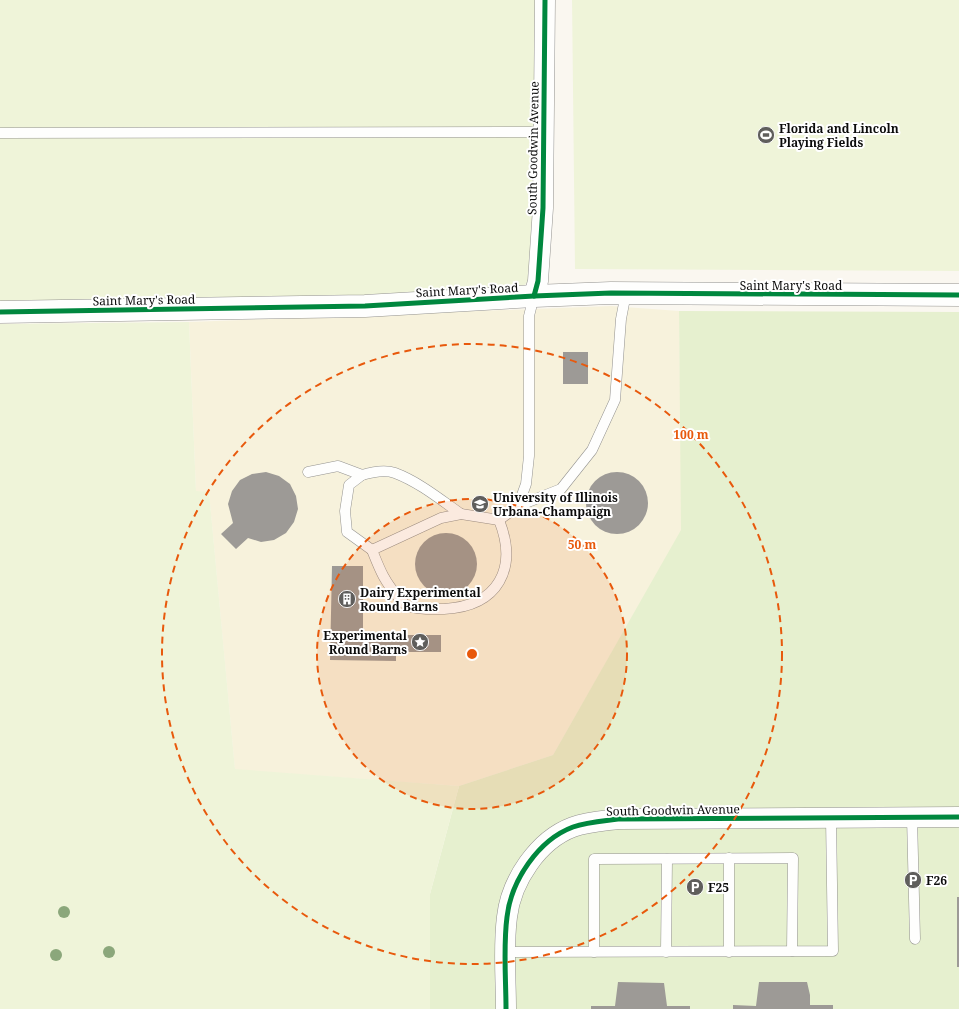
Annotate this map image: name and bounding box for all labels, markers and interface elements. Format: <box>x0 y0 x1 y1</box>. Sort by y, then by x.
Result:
street label: South Goodwin Avenue <box>523 81 543 215</box>
place label: Florida and Lincoln Playing Fields <box>779 120 899 151</box>
sports icon: Florida and Lincoln Playing Fields <box>756 125 776 145</box>
street label: Saint Mary's Road <box>740 277 843 294</box>
street label: Saint Mary's Road <box>415 279 519 301</box>
street label: Saint Mary's Road <box>92 291 196 309</box>
text: 100 m <box>673 426 709 443</box>
place label: University of Illinois Urbana-Champaign <box>493 489 618 520</box>
school or university icon: University of Illinois Urbana-Champaign <box>470 494 490 514</box>
text: 50 m <box>568 536 596 553</box>
place label: Dairy Experimental Round Barns <box>360 584 481 615</box>
building icon: Dairy Experimental Round Barns <box>337 589 357 609</box>
place label: Experimental Round Barns <box>323 627 408 658</box>
place icon: Experimental Round Barns <box>410 632 430 652</box>
centre of rings <box>465 647 479 661</box>
street label: South Goodwin Avenue <box>606 800 740 820</box>
parking icon: F26 <box>903 870 923 890</box>
place label: F26 <box>926 872 947 889</box>
parking icon: F25 <box>685 877 705 897</box>
place label: F25 <box>708 879 729 896</box>

